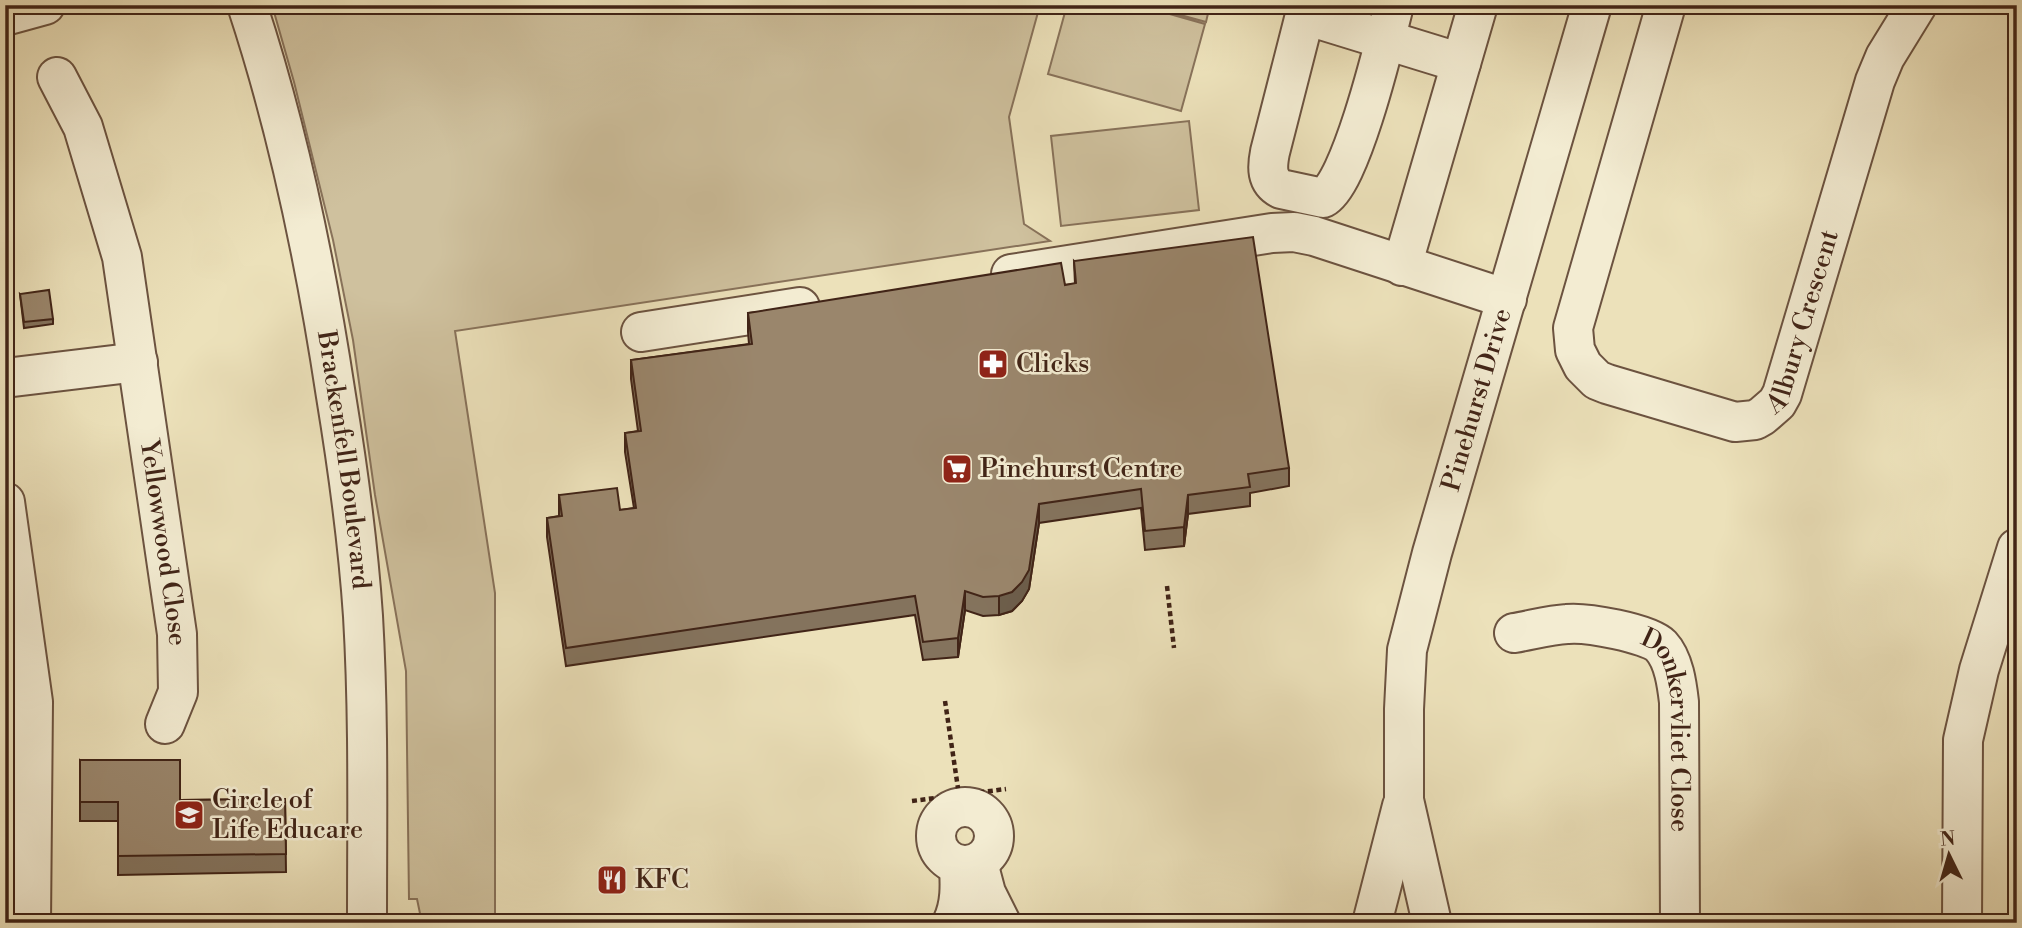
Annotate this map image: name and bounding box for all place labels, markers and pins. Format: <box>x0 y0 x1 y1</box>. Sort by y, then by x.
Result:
pharmacy icon: Clicks <box>976 347 1010 381</box>
place label: Clicks <box>1016 348 1089 380</box>
supermarket icon: Pinehurst Centre <box>940 452 974 486</box>
place label: Pinehurst Centre <box>980 453 1183 485</box>
place label: Circle of Life Educare <box>212 784 363 846</box>
school or university icon: Circle of Life Educare <box>172 798 206 832</box>
restaurant icon: KFC <box>595 863 629 897</box>
place label: KFC <box>635 864 689 896</box>

